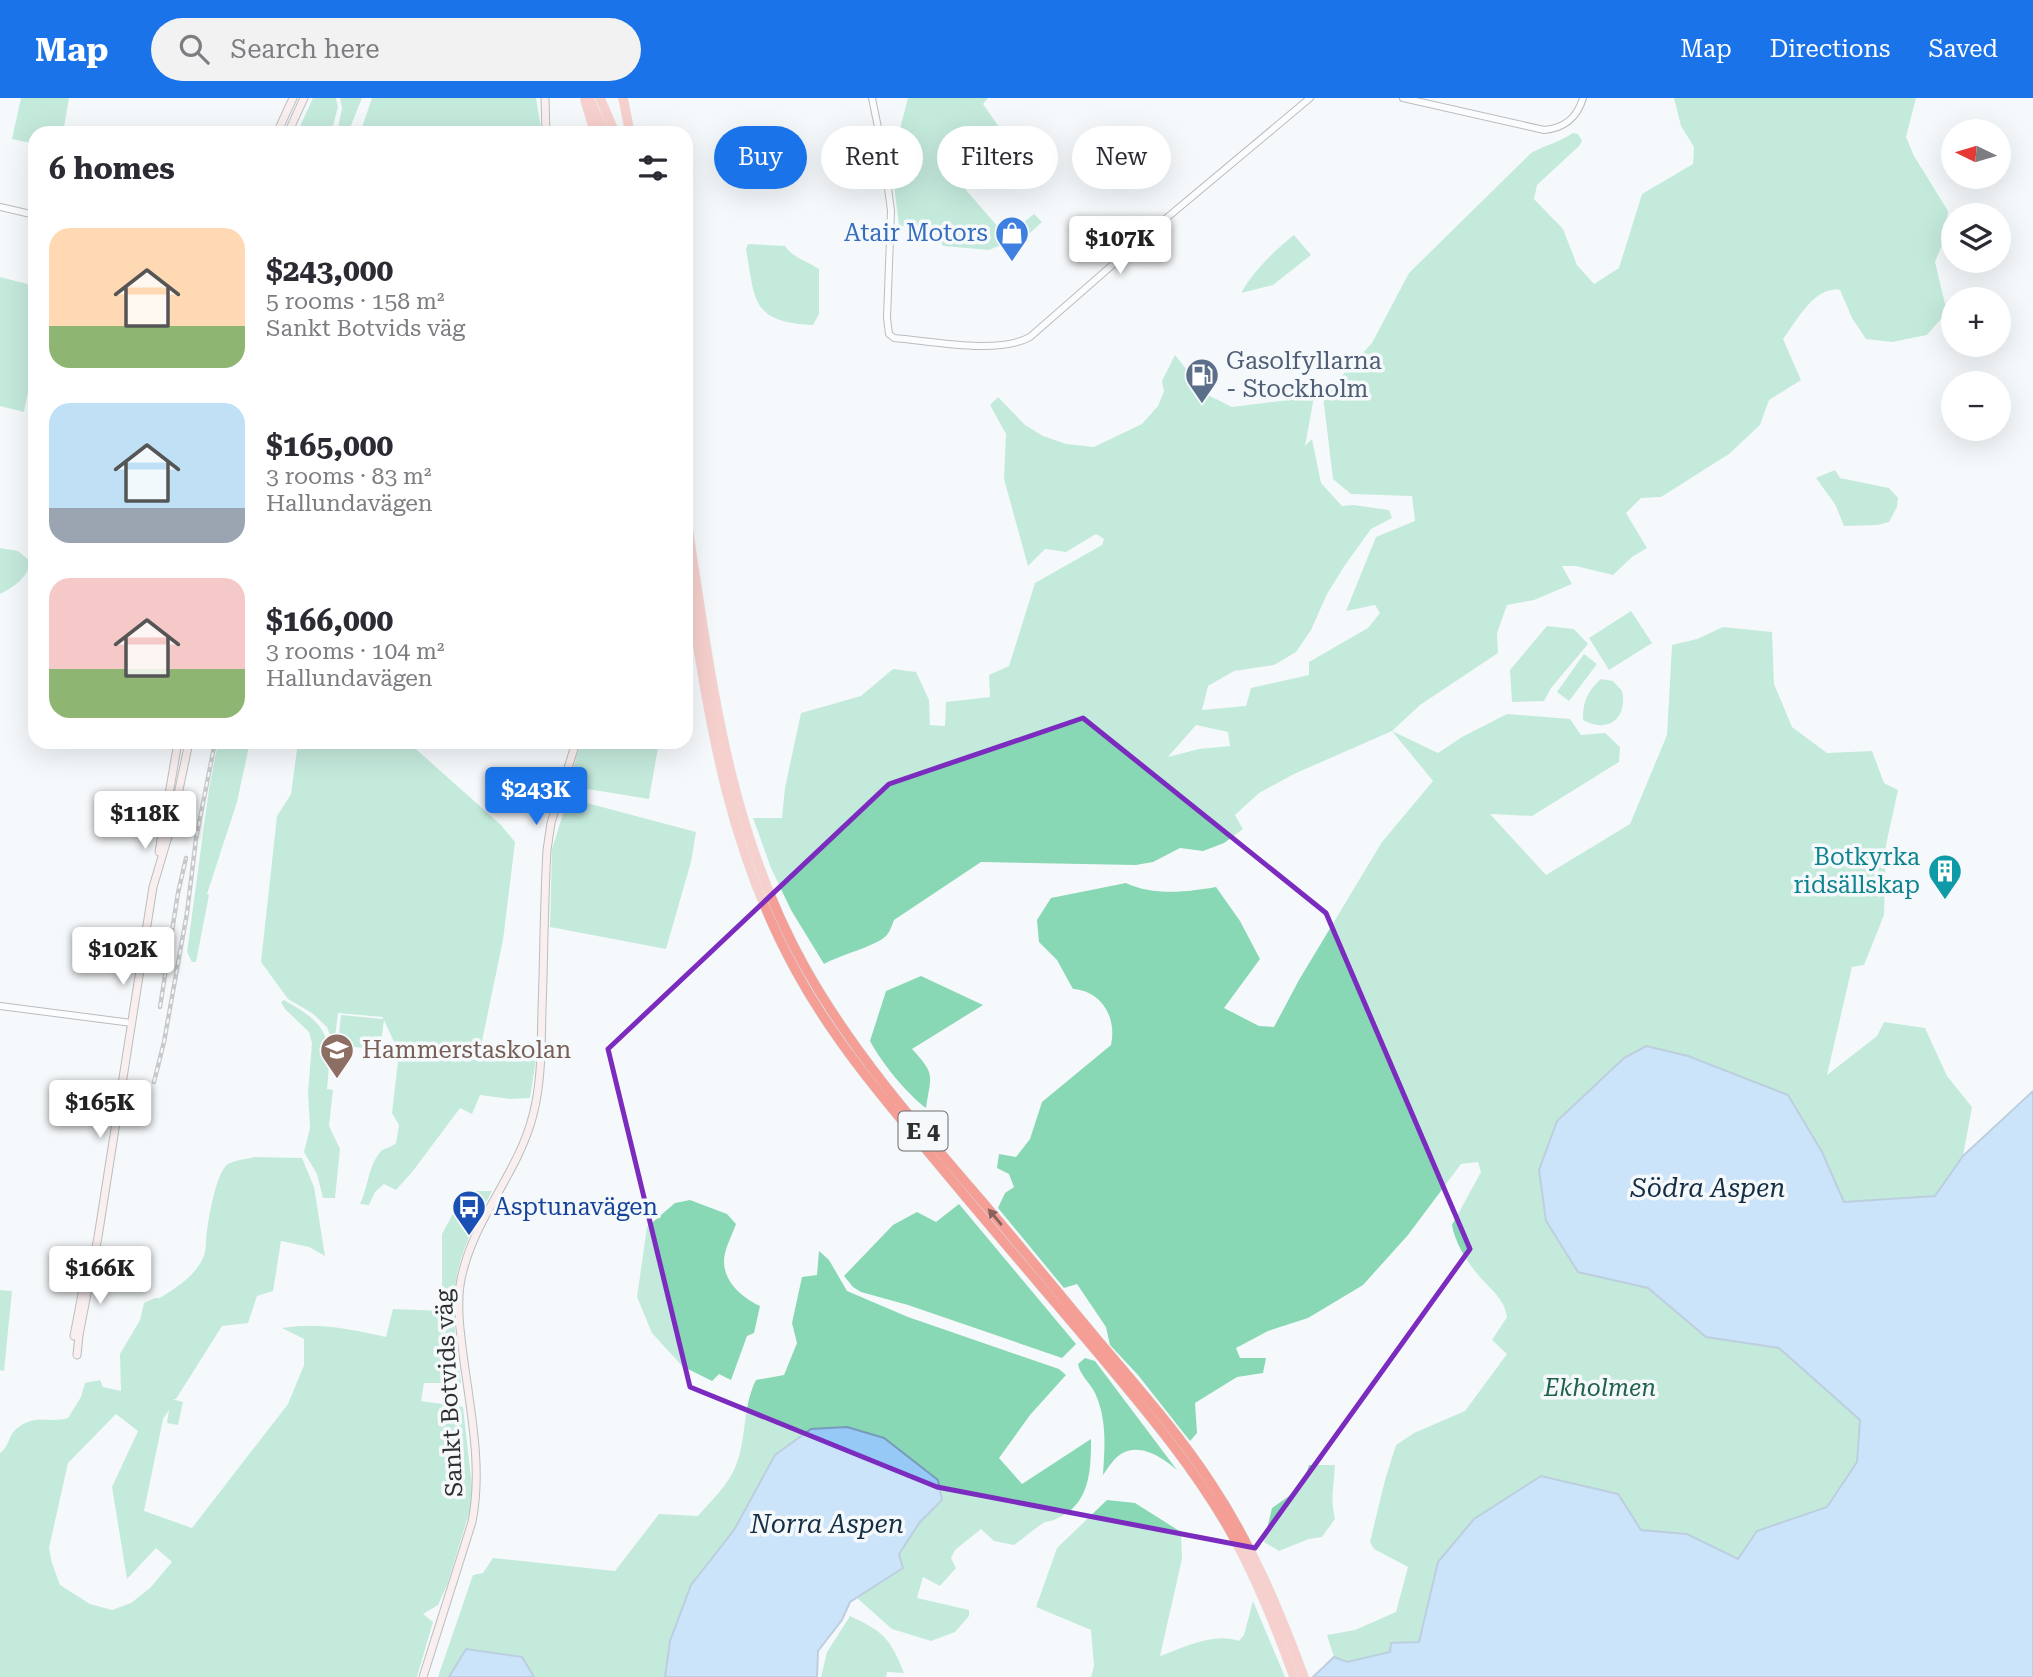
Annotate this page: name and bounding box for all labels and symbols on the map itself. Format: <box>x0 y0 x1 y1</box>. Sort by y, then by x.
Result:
north arrow <box>1941 119 2011 189</box>
shop icon: Atair Motors <box>993 214 1031 263</box>
pin: $107K <box>1071 216 1169 276</box>
place label: Atair Motors <box>844 219 988 247</box>
place label: Gasolfyllarna - Stockholm <box>1226 347 1382 403</box>
fuel station icon: Gasolfyllarna - Stockholm <box>1183 356 1221 405</box>
pin: $243K <box>487 768 585 827</box>
pin: $118K <box>96 792 194 851</box>
place label: Botkyrka ridsällskap <box>1793 843 1920 899</box>
building icon: Botkyrka ridsällskap <box>1926 852 1964 901</box>
pin: $102K <box>74 928 172 987</box>
school or university icon: Hammerstaskolan <box>318 1031 356 1080</box>
place label: Hammerstaskolan <box>362 1036 571 1064</box>
pin: $165K <box>51 1080 149 1140</box>
road number: E 4 <box>898 1112 948 1150</box>
water label: Södra Aspen <box>1630 1173 1785 1203</box>
bus stop icon: Asptunavägen <box>450 1188 488 1237</box>
place label: Asptunavägen <box>494 1193 658 1221</box>
one-way arrow <box>987 1208 1003 1226</box>
pin: $166K <box>51 1246 149 1306</box>
street label: Sankt Botvids väg <box>430 1288 468 1498</box>
park label: Ekholmen <box>1543 1374 1656 1402</box>
water label: Norra Aspen <box>749 1509 904 1539</box>

